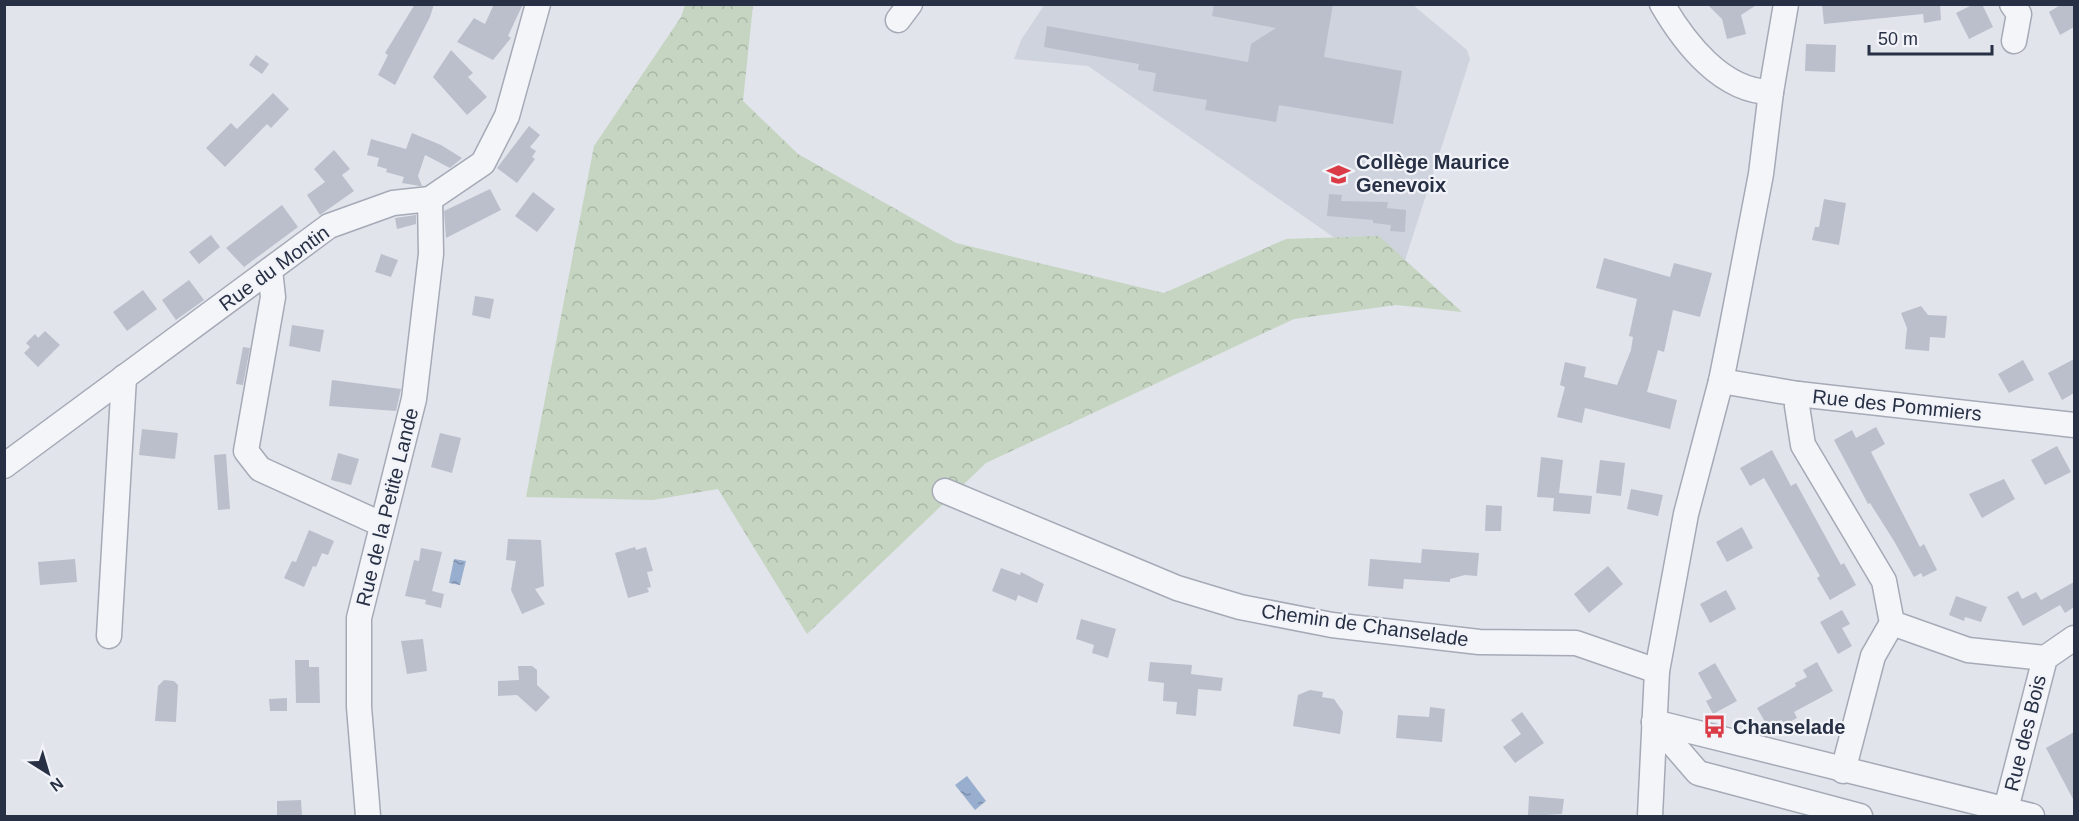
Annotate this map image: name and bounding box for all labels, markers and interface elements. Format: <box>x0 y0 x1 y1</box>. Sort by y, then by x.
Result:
scale bar <box>1869 18 1992 56</box>
text: 50 m <box>1878 29 1918 49</box>
place label: Collège Maurice Genevoix <box>1356 151 1509 196</box>
school or university icon: Collège Maurice Genevoix <box>1325 161 1351 187</box>
street label: Rue du Montin <box>215 221 333 315</box>
street label: Rue des Pommiers <box>1811 385 1983 425</box>
street label: Rue de la Petite Lande <box>352 406 422 608</box>
street label: Chemin de Chanselade <box>1260 600 1470 650</box>
street label: Rue des Bois <box>2000 673 2050 793</box>
bus stop icon: Chanselade <box>1702 714 1728 740</box>
place label: Chanselade <box>1733 716 1845 738</box>
north arrow <box>18 743 78 803</box>
text: N <box>47 774 66 795</box>

